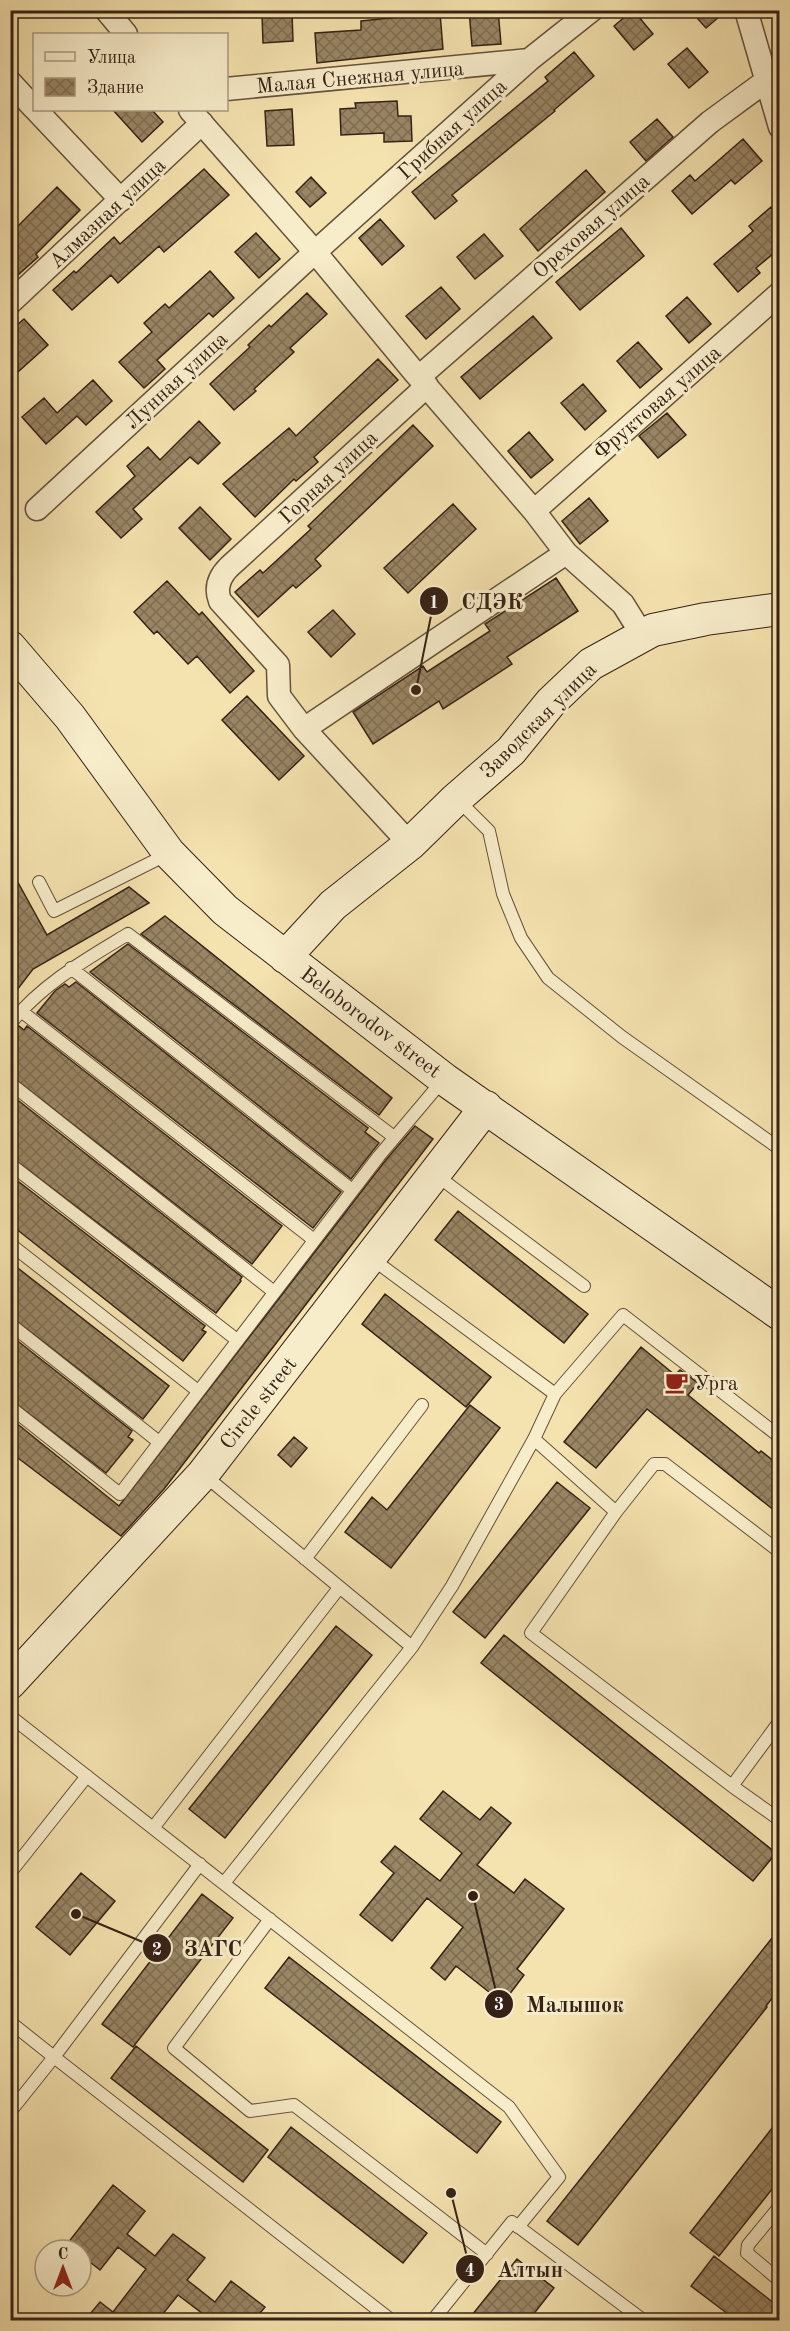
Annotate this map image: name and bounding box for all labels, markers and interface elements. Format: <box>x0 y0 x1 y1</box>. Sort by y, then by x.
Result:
legend <box>33 33 228 111</box>
text: Улица <box>87 49 136 67</box>
street label: Малая Снежная улица <box>255 59 465 98</box>
street label: Грибная улица <box>394 76 512 184</box>
text: Здание <box>87 79 144 97</box>
street label: Алмазная улица <box>46 155 170 273</box>
street label: Ореховая улица <box>530 171 654 283</box>
street label: Лунная улица <box>122 329 232 434</box>
street label: Фруктовая улица <box>590 342 726 464</box>
street label: Горная улица <box>276 428 382 529</box>
callout: СДЭК <box>419 581 535 621</box>
text: СДЭК <box>461 592 523 614</box>
text: 1 <box>429 594 439 612</box>
street label: Заводская улица <box>477 659 601 783</box>
street label: Beloborodov street <box>296 964 444 1083</box>
street label: Circle street <box>217 1354 301 1454</box>
cafe icon: Урга <box>663 1370 689 1396</box>
place label: Урга <box>694 1374 738 1395</box>
callout: ЗАГС <box>142 1928 254 1968</box>
text: ЗАГС <box>184 1939 242 1961</box>
text: 2 <box>152 1941 162 1959</box>
callout: Малышок <box>484 1984 636 2024</box>
text: Малышок <box>526 1995 624 2017</box>
text: 3 <box>494 1996 504 2014</box>
north arrow <box>33 2238 93 2298</box>
text: С <box>58 2247 68 2263</box>
callout: Алтын <box>455 2249 575 2289</box>
text: Алтын <box>497 2260 563 2282</box>
text: 4 <box>465 2262 475 2280</box>

